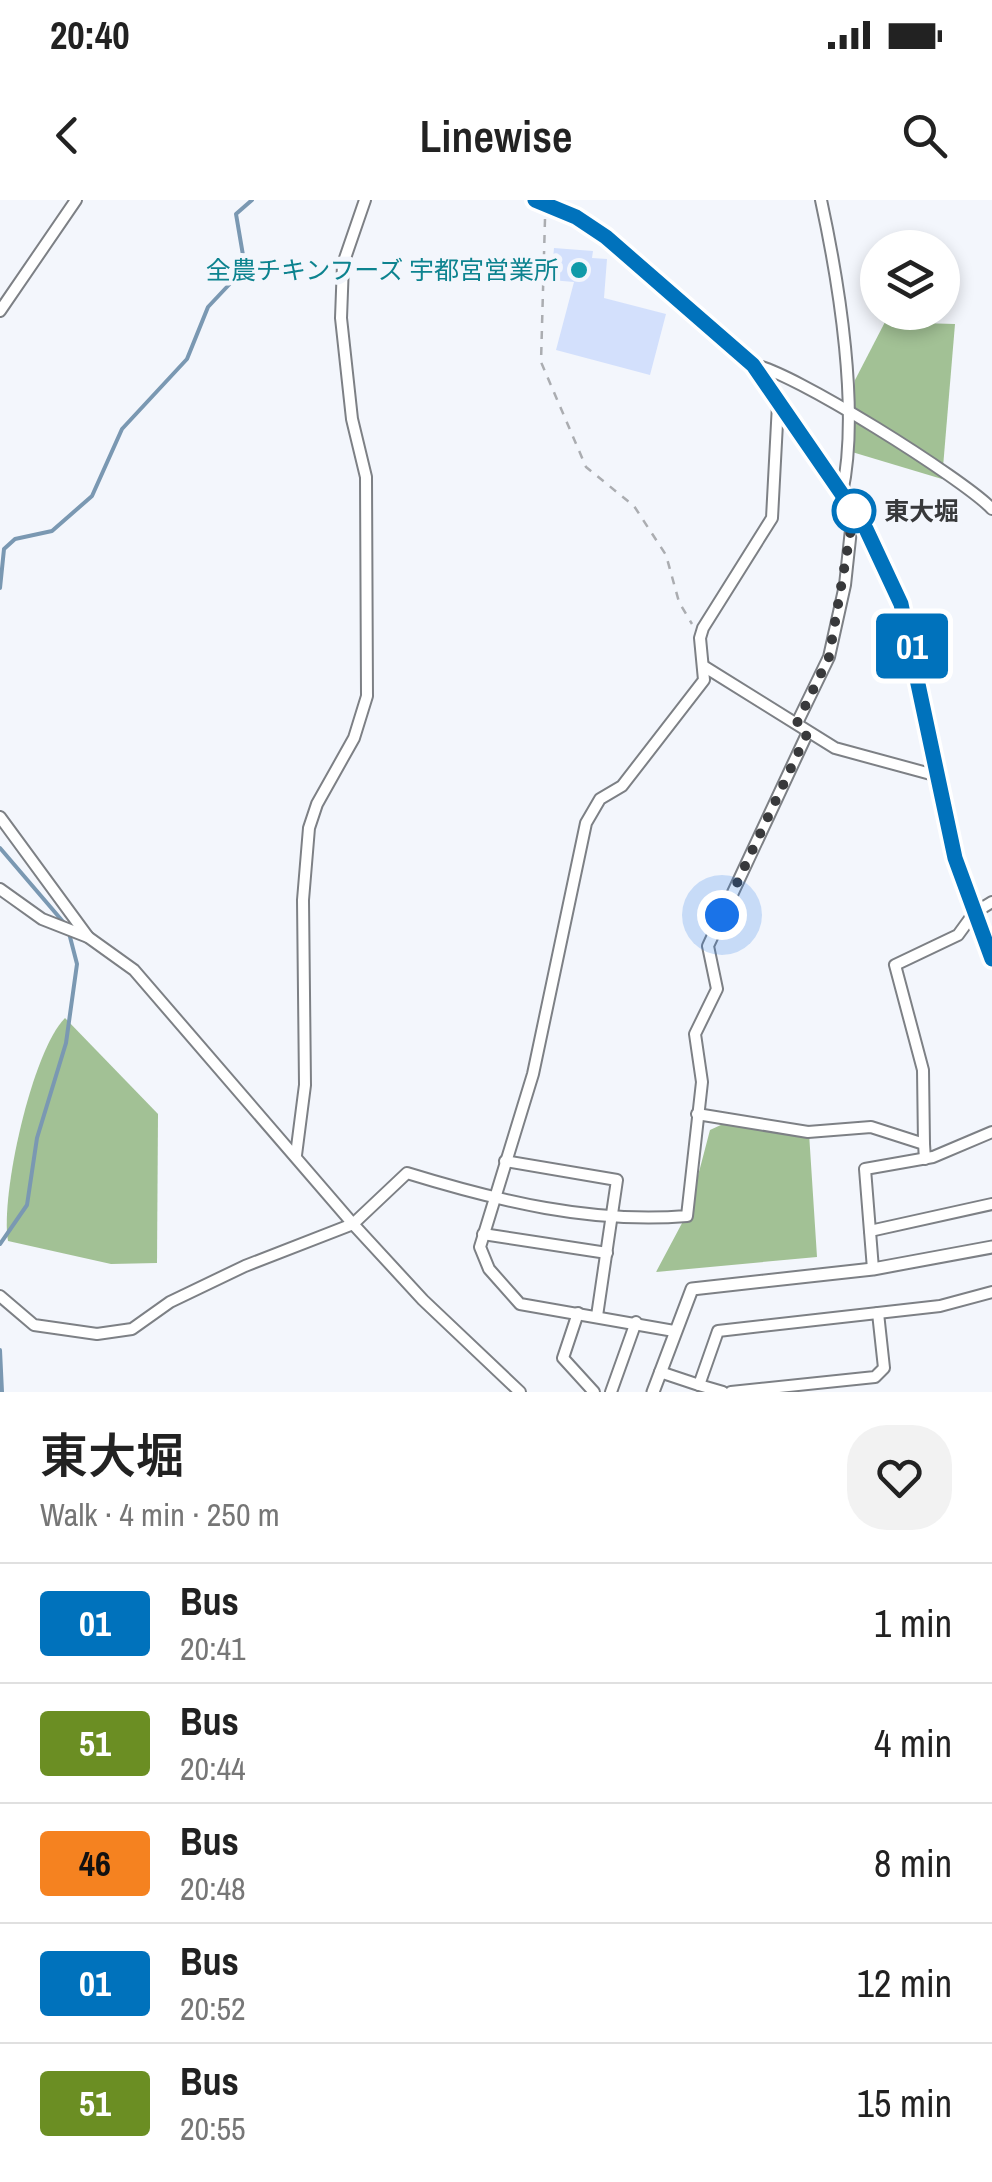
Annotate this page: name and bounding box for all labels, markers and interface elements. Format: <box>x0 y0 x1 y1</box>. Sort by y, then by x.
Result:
text: 20:40 <box>50 10 130 61</box>
text: Linewise <box>419 105 573 166</box>
icon: back <box>40 108 95 163</box>
icon: search <box>897 108 952 163</box>
map controls <box>860 230 960 330</box>
button: layers <box>860 230 960 330</box>
place label: 全農チキンフーズ 宇都宮営業所 <box>206 253 559 287</box>
marker: 全農チキンフーズ 宇都宮営業所 <box>568 259 590 281</box>
marker: 東大堀 <box>833 490 875 532</box>
place label: 東大堀 <box>884 494 959 528</box>
line badge: 01 <box>867 614 957 678</box>
text: 01 <box>896 623 928 670</box>
your location <box>697 890 747 940</box>
text: 東大堀 <box>40 1423 184 1488</box>
button: heart <box>847 1425 952 1530</box>
text: Walk · 4 min · 250 m <box>40 1493 280 1536</box>
text: Bus <box>180 1576 239 1627</box>
text: 1 min <box>874 1598 952 1649</box>
text: 01 <box>79 1600 111 1647</box>
text: 20:41 <box>180 1627 246 1670</box>
text: Bus <box>180 1696 239 1747</box>
text: 4 min <box>874 1718 952 1769</box>
text: 51 <box>79 1720 111 1767</box>
text: 20:44 <box>180 1747 246 1790</box>
text: Bus <box>180 1816 239 1867</box>
text: 8 min <box>874 1838 952 1889</box>
text: 46 <box>79 1840 111 1887</box>
text: 20:48 <box>180 1867 246 1910</box>
text: Bus <box>180 1936 239 1987</box>
text: 12 min <box>857 1958 952 2009</box>
text: 01 <box>79 1960 111 2007</box>
text: 20:52 <box>180 1987 246 2030</box>
text: Bus <box>180 2056 239 2107</box>
text: 15 min <box>857 2078 952 2129</box>
text: 51 <box>79 2080 111 2127</box>
text: 20:55 <box>180 2107 246 2150</box>

